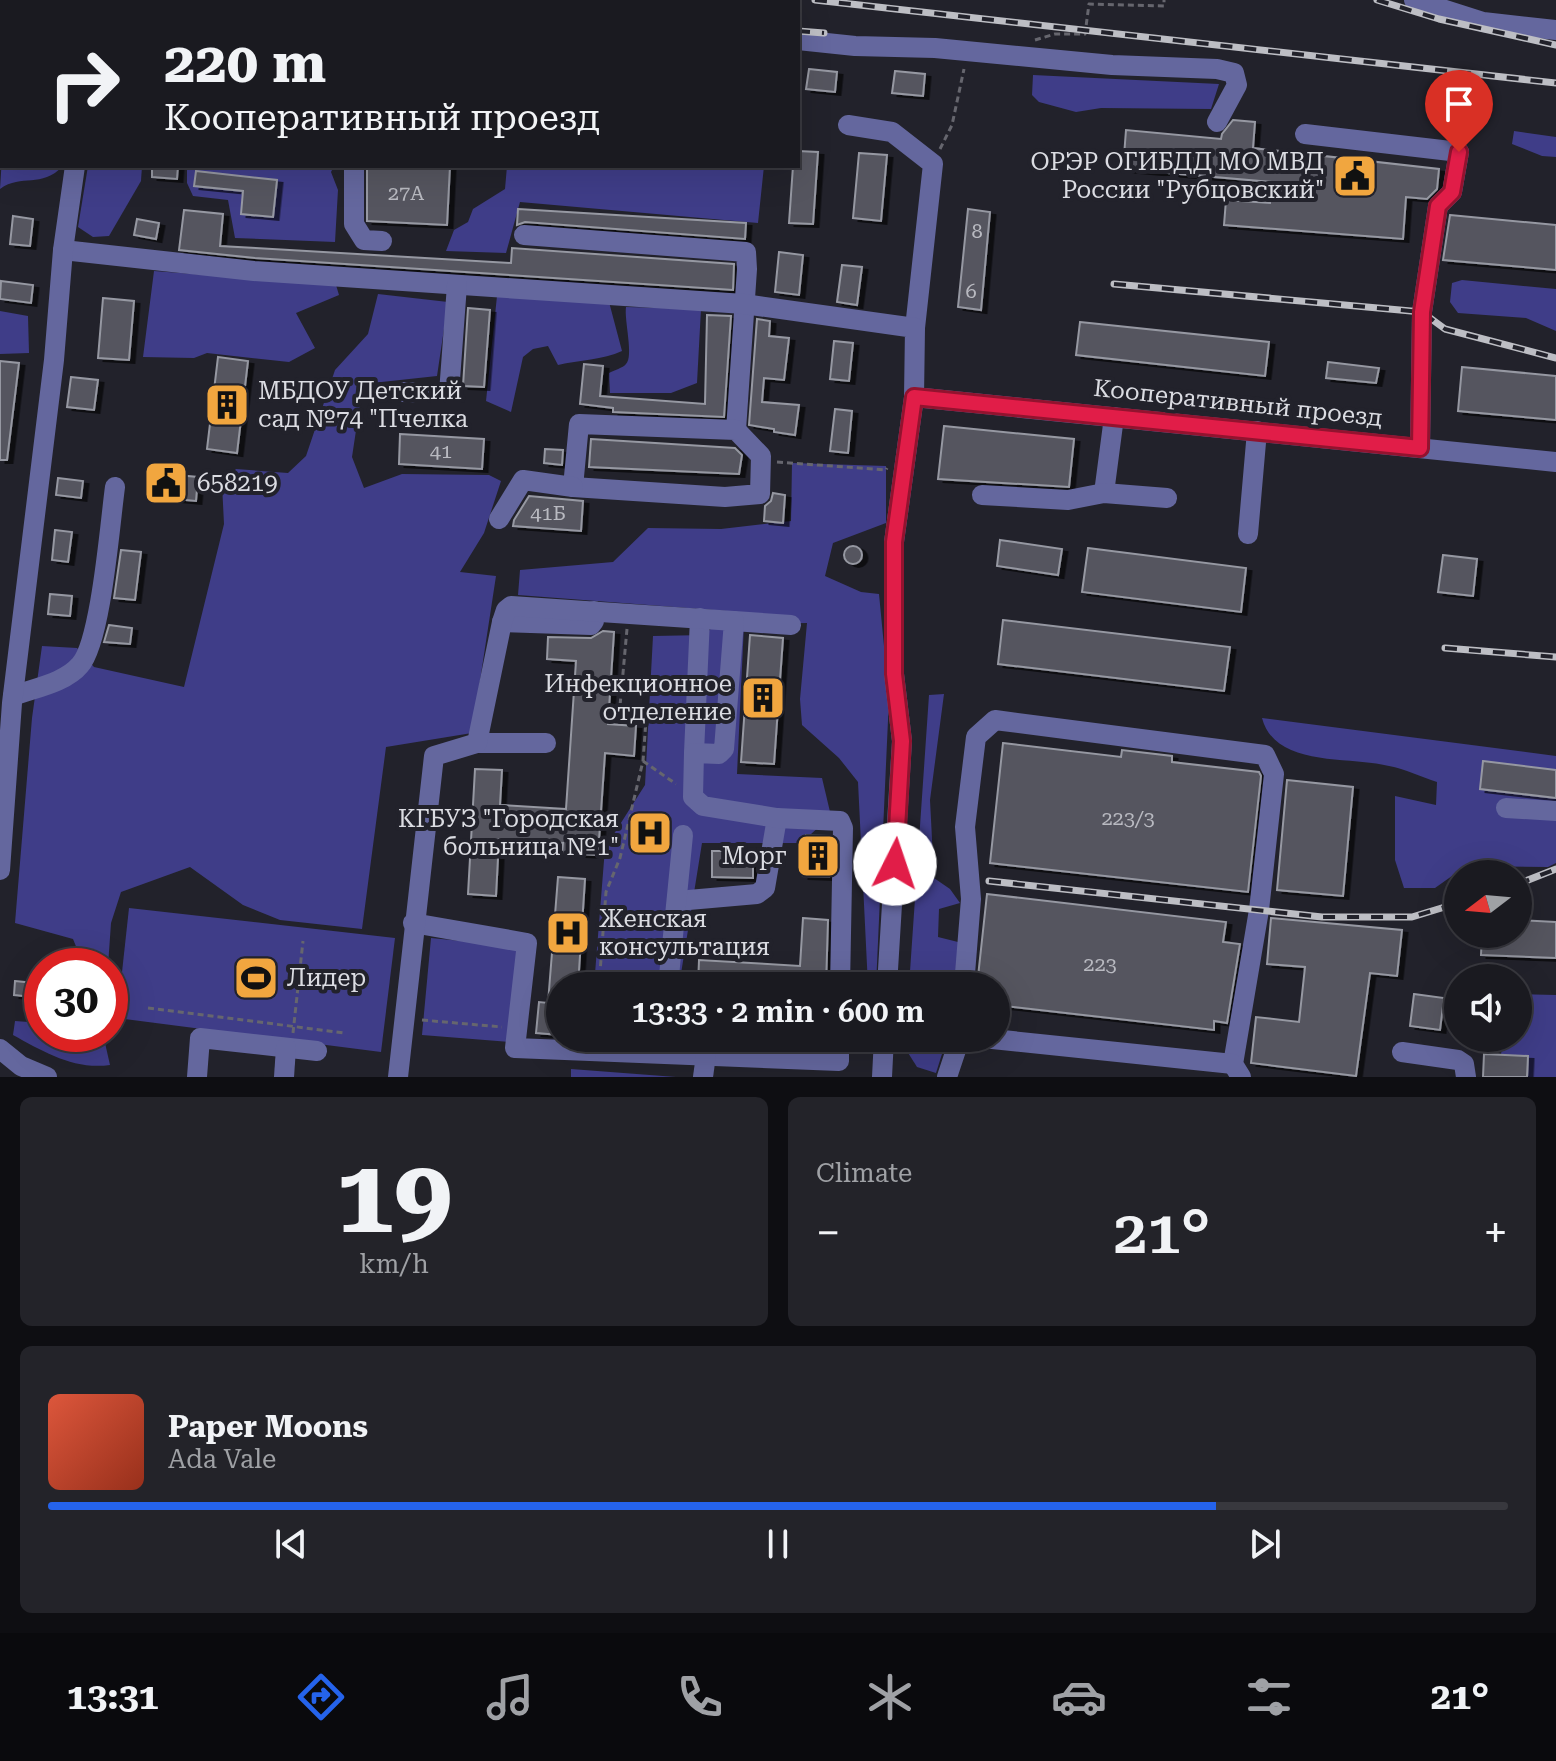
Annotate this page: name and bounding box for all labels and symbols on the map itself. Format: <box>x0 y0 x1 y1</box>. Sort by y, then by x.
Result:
pin <box>1425 70 1493 152</box>
place label: ОРЭР ОГИБДД МО МВД России "Рубцовский" <box>1031 148 1324 204</box>
public building icon: ОРЭР ОГИБДД МО МВД России "Рубцовский" <box>1331 152 1379 200</box>
house number: 27А <box>388 181 424 205</box>
house number: 8 <box>971 219 983 243</box>
house number: 6 <box>965 279 977 303</box>
street label: Кооперативный проезд <box>1092 374 1384 432</box>
place label: МБДОУ Детский сад №74 "Пчелка <box>258 377 468 433</box>
building icon: МБДОУ Детский сад №74 "Пчелка <box>203 381 251 429</box>
house number: 41 <box>430 439 452 463</box>
public building icon: 658219 <box>142 459 190 507</box>
place label: 658219 <box>197 469 278 497</box>
house number: 41Б <box>530 501 566 525</box>
place label: Инфекционное отделение <box>544 670 732 726</box>
building icon: Инфекционное отделение <box>739 674 787 722</box>
place label: КГБУЗ "Городская больница №1" <box>398 805 619 861</box>
house number: 223/3 <box>1101 806 1155 830</box>
hospital icon: КГБУЗ "Городская больница №1" <box>626 809 674 857</box>
position arrow <box>853 822 937 906</box>
building icon: Морг <box>794 832 842 880</box>
place label: Морг <box>722 842 787 870</box>
north arrow <box>1444 860 1532 948</box>
place label: Женская консультация <box>599 905 770 961</box>
hospital icon: Женская консультация <box>544 909 592 957</box>
speed limit sign: 30 <box>24 948 128 1052</box>
house number: 223 <box>1083 952 1117 976</box>
sports icon: Лидер <box>232 954 280 1002</box>
place label: Лидер <box>287 964 366 992</box>

